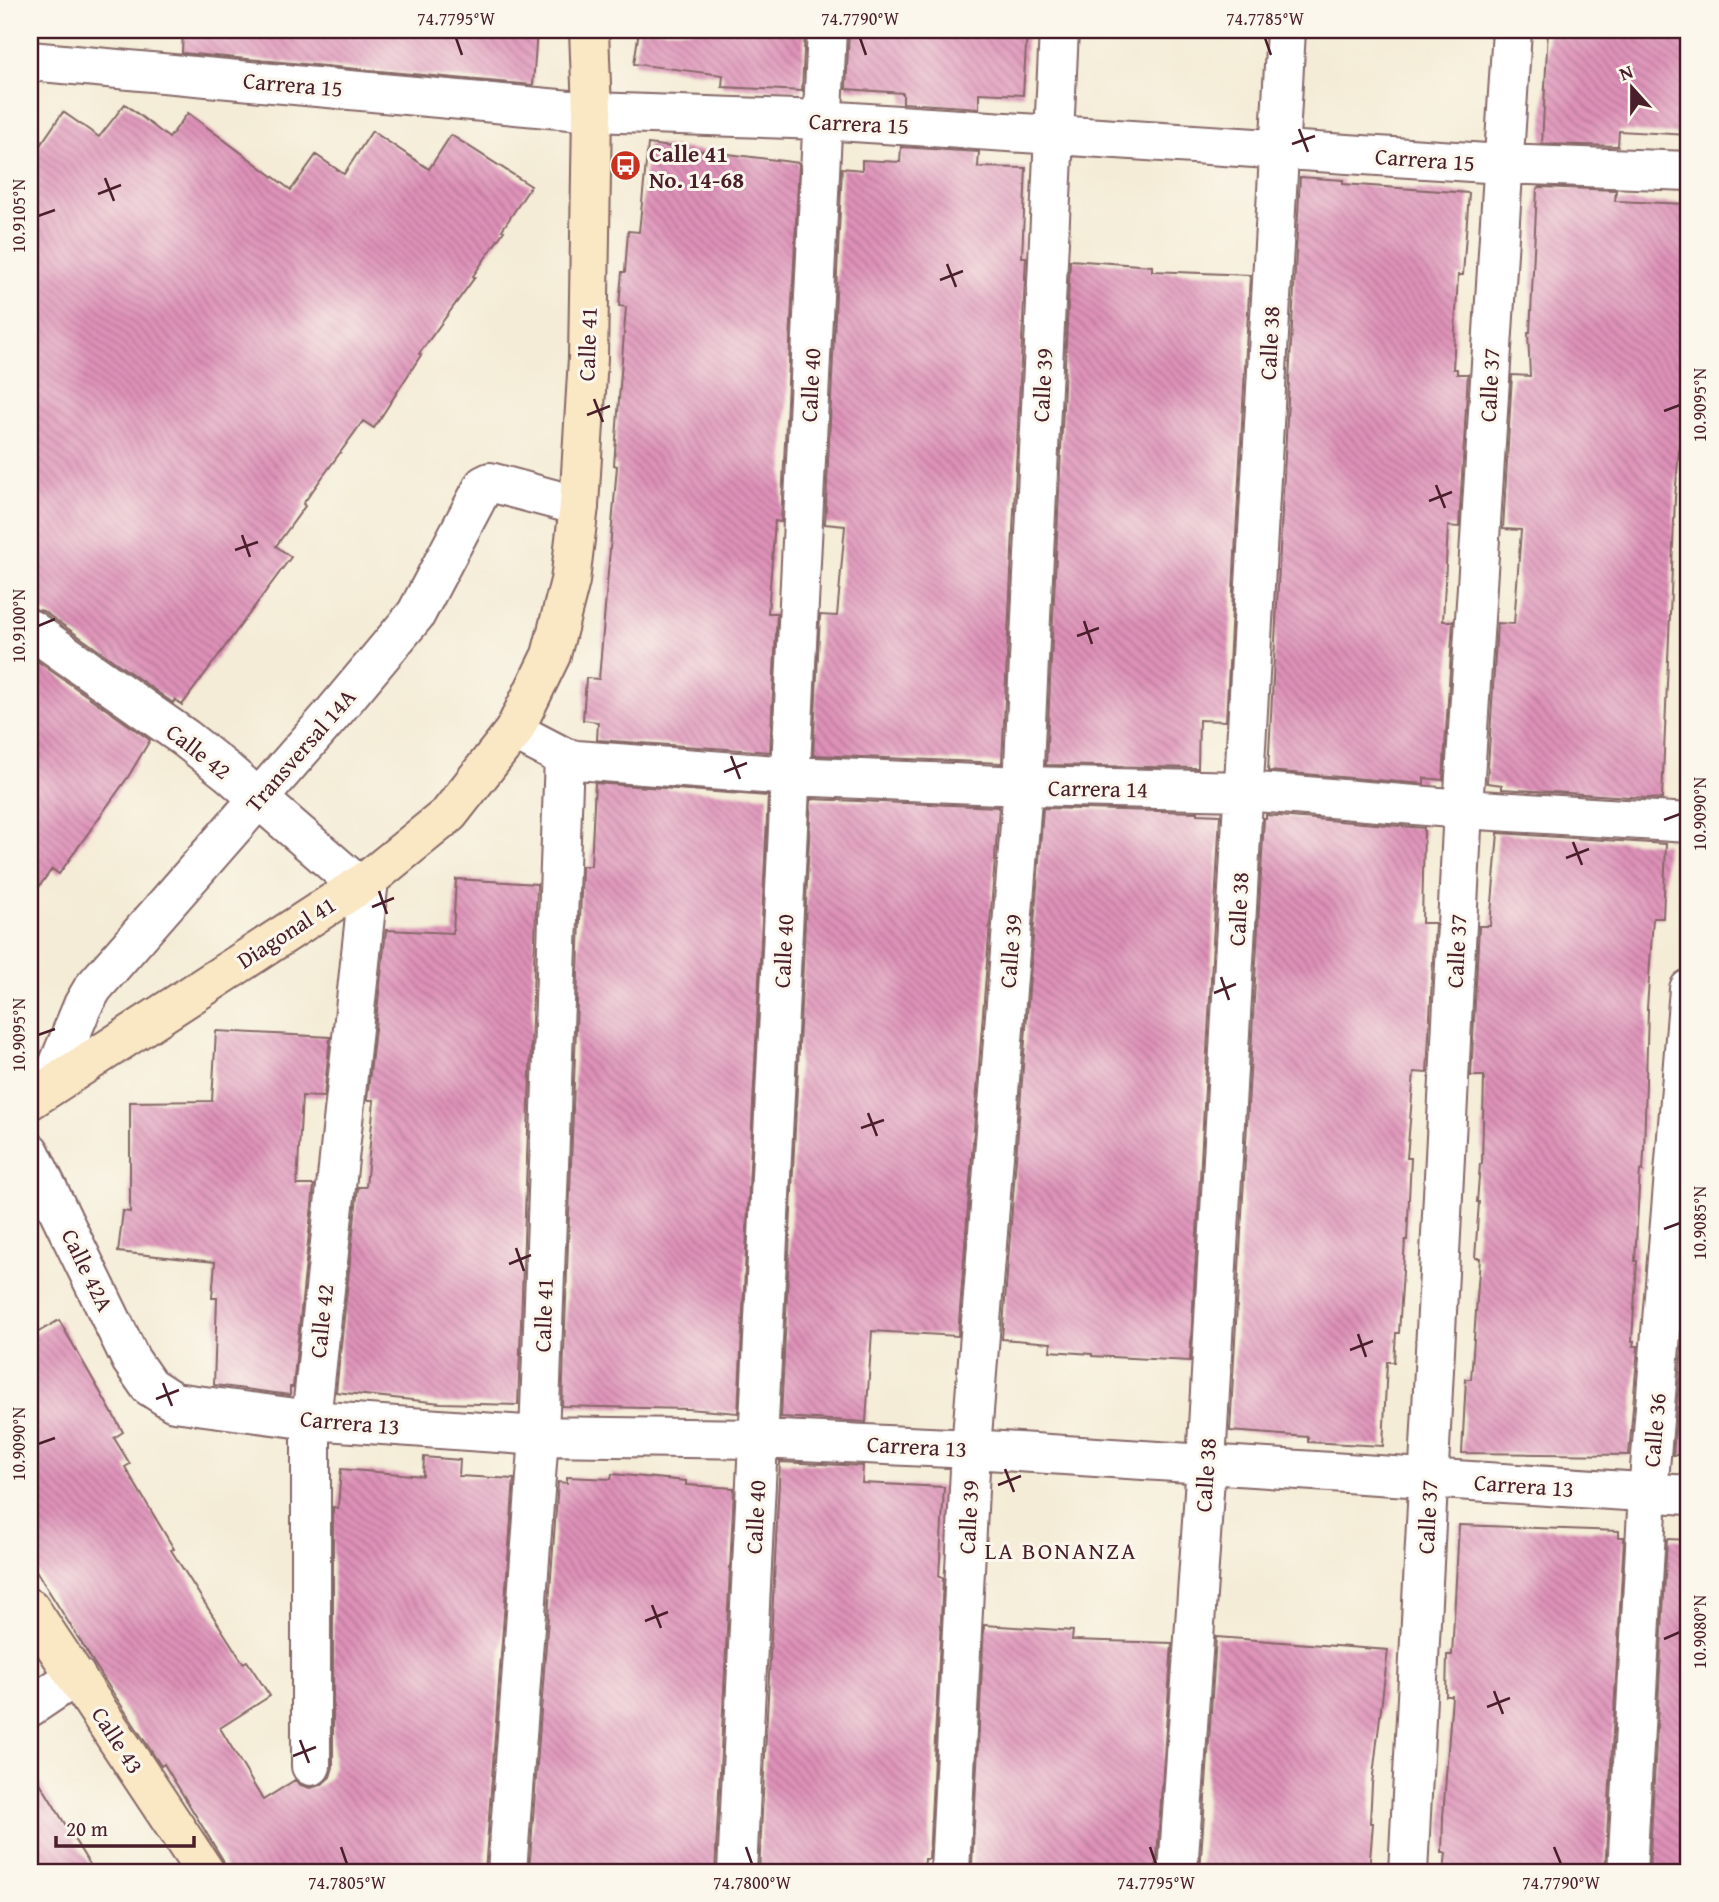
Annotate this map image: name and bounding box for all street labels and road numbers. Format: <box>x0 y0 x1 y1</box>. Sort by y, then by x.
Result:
street label: Carrera 15 <box>242 63 344 105</box>
street label: Carrera 15 <box>808 104 910 142</box>
street label: Carrera 15 <box>1374 139 1476 179</box>
street label: Calle 38 <box>1251 305 1287 381</box>
street label: Calle 41 <box>569 306 605 382</box>
street label: Calle 40 <box>792 347 828 423</box>
street label: Calle 39 <box>1024 347 1060 423</box>
street label: Calle 37 <box>1471 347 1507 423</box>
street label: Transversal 14A <box>237 681 363 819</box>
street label: Calle 42 <box>160 715 238 787</box>
street label: Carrera 14 <box>1048 771 1148 805</box>
street label: Calle 38 <box>1220 871 1256 947</box>
street label: Diagonal 41 <box>230 888 342 976</box>
street label: Calle 40 <box>765 913 801 989</box>
street label: Calle 39 <box>990 913 1030 989</box>
street label: Calle 37 <box>1438 913 1474 989</box>
street label: Calle 42A <box>54 1223 122 1317</box>
street label: Calle 41 <box>525 1277 561 1353</box>
street label: Calle 42 <box>301 1282 341 1360</box>
street label: Calle 36 <box>1634 1392 1674 1468</box>
street label: Carrera 13 <box>299 1401 401 1443</box>
street label: Carrera 13 <box>866 1427 968 1465</box>
street label: Calle 38 <box>1186 1437 1224 1513</box>
street label: Carrera 13 <box>1473 1465 1575 1505</box>
street label: Calle 40 <box>737 1479 773 1555</box>
street label: Calle 39 <box>950 1479 986 1555</box>
street label: Calle 37 <box>1409 1479 1445 1555</box>
street label: Calle 43 <box>84 1700 152 1780</box>

